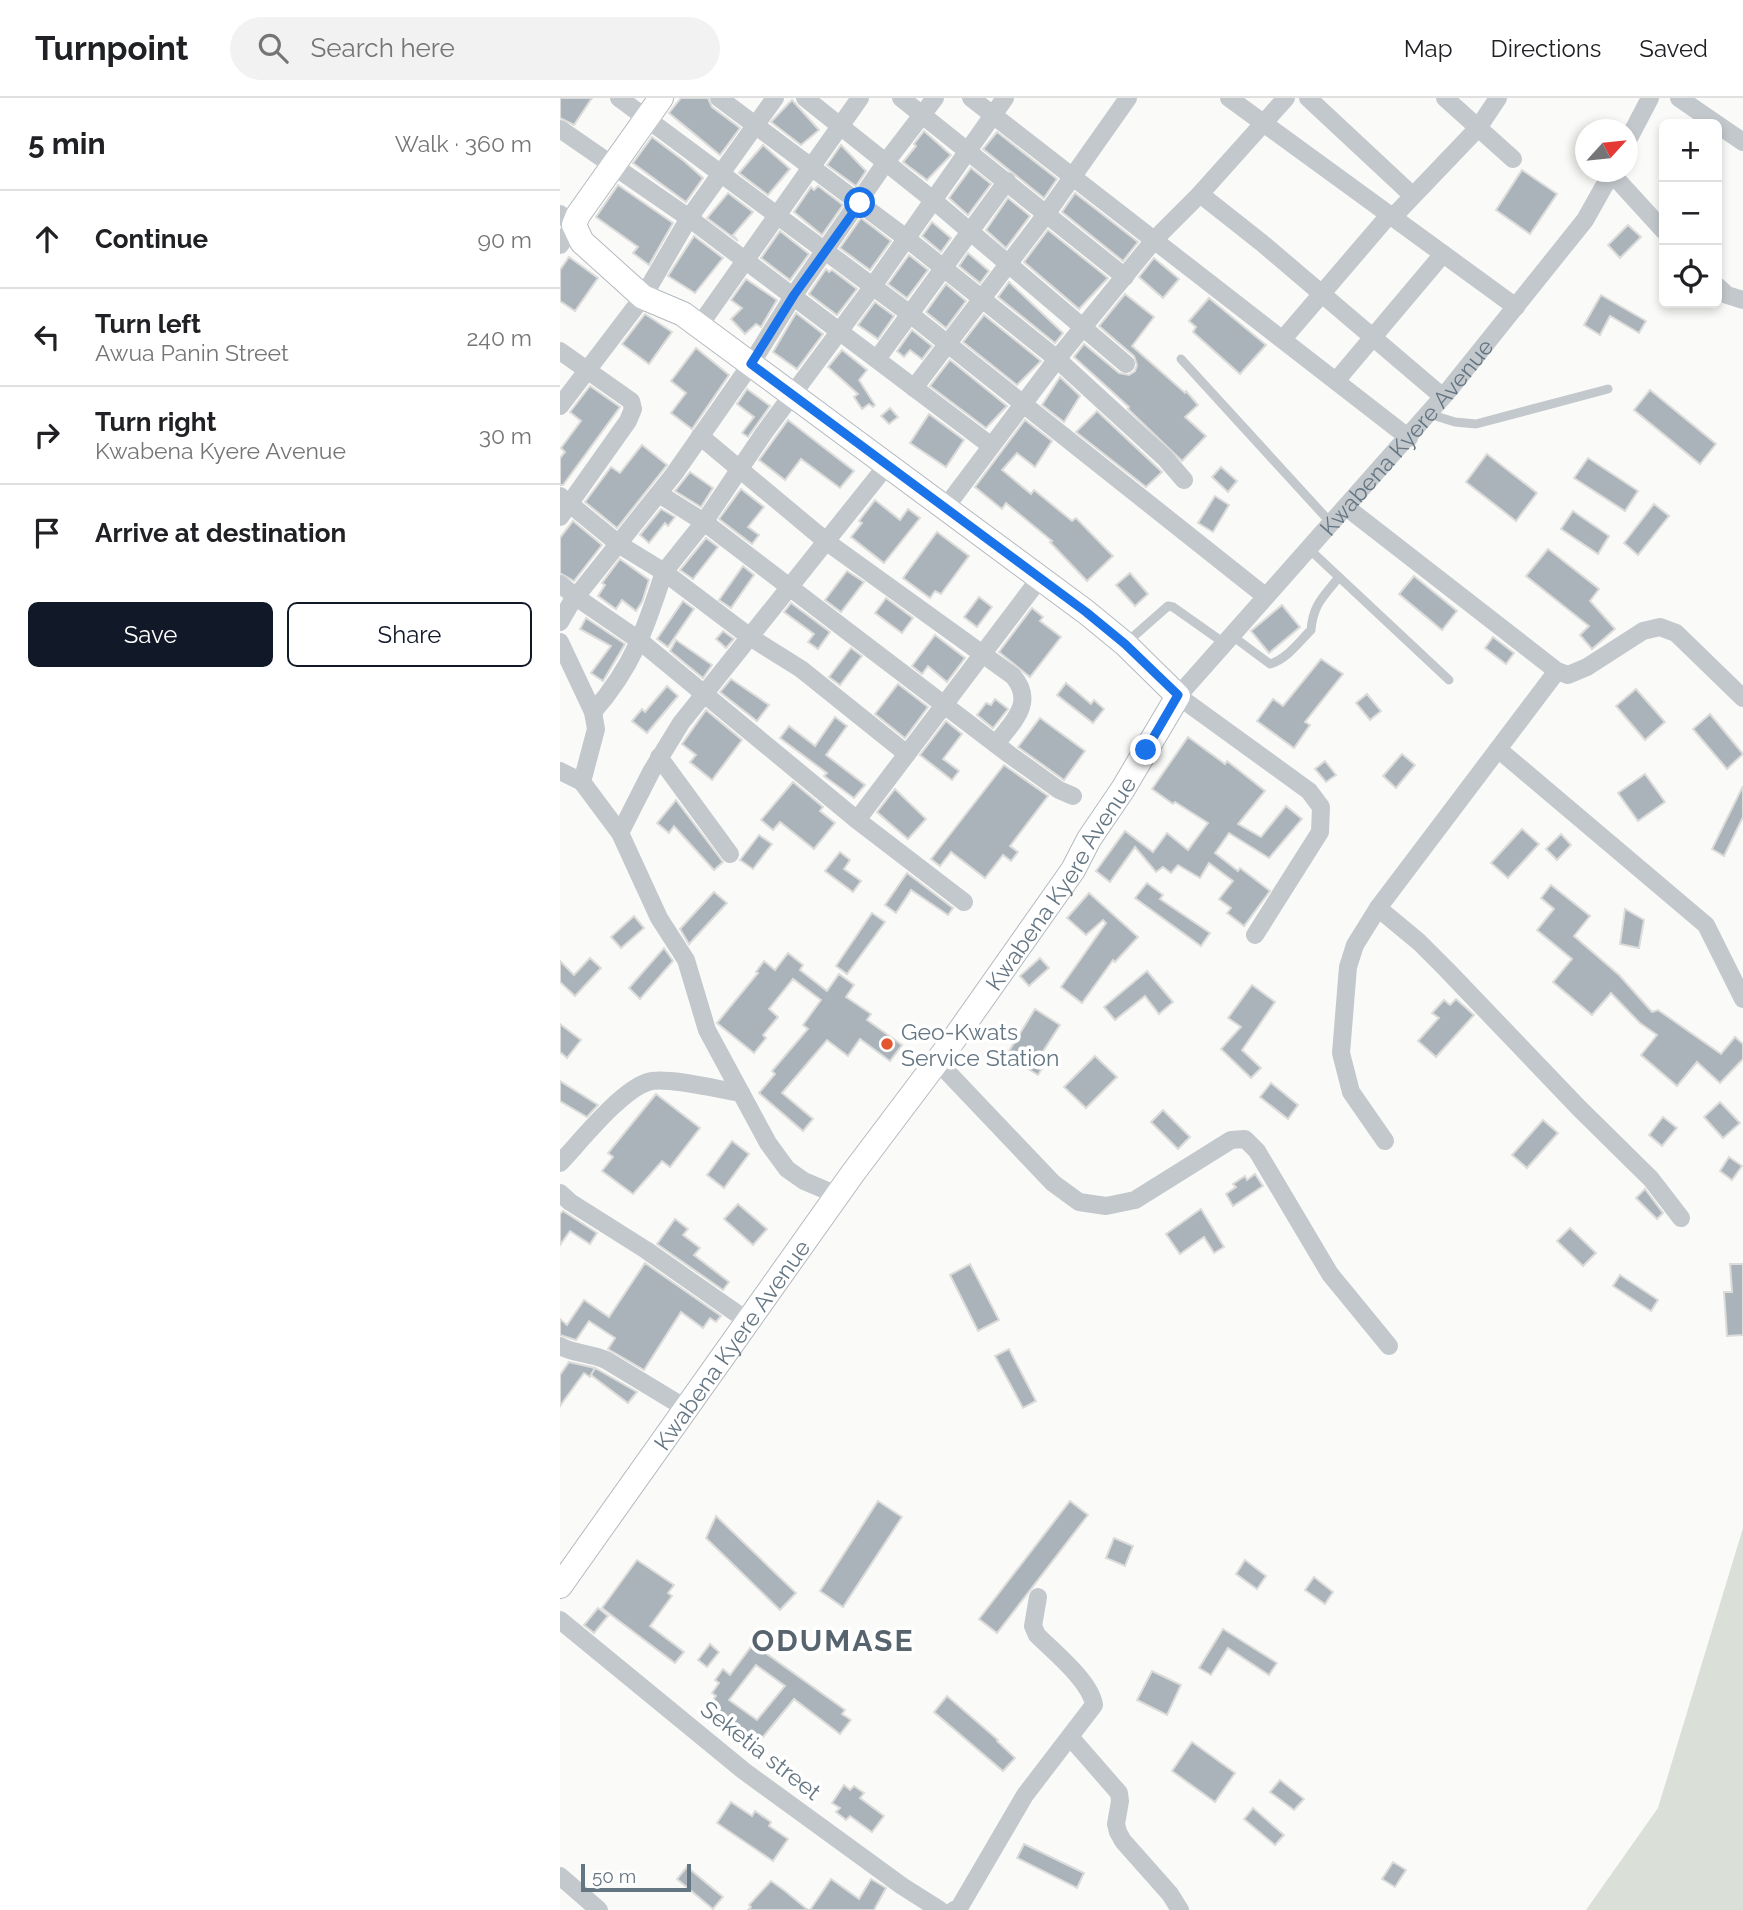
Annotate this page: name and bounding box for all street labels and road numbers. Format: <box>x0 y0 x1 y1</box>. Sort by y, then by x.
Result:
street label: Kwabena Kyere Avenue <box>1314 333 1498 540</box>
street label: Kwabena Kyere Avenue <box>979 771 1141 995</box>
street label: Kwabena Kyere Avenue <box>648 1234 815 1455</box>
street label: Seketia street <box>696 1695 827 1805</box>

